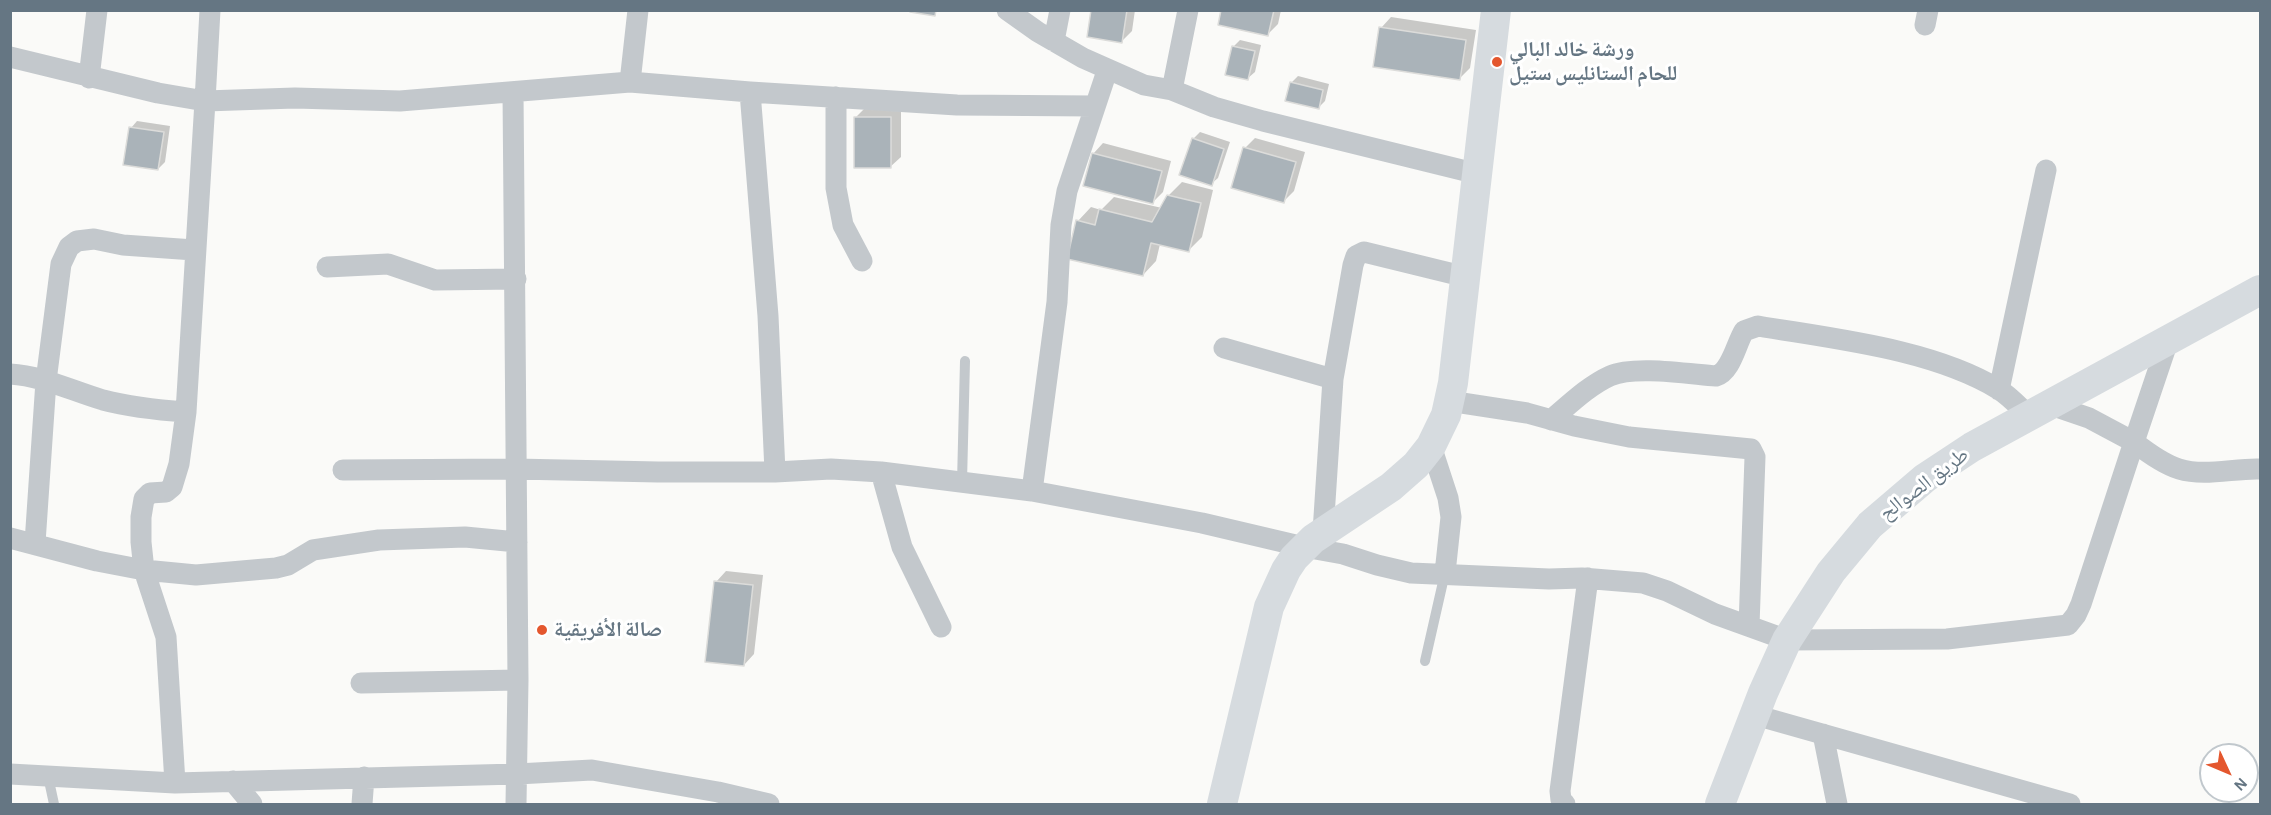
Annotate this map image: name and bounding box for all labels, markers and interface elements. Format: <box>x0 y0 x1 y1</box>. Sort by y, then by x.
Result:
place label: ورشة خالد البالي للحام الستانليس ستيل <box>1509 37 1677 87</box>
marker: ورشة خالد البالي للحام الستانليس ستيل <box>1490 55 1504 69</box>
street label: طريق الصوالح <box>1874 442 1974 526</box>
place label: صالة الأفريقية <box>554 617 662 643</box>
marker: صالة الأفريقية <box>535 623 549 637</box>
north arrow <box>2199 743 2259 803</box>
text: N <box>2231 775 2250 794</box>

